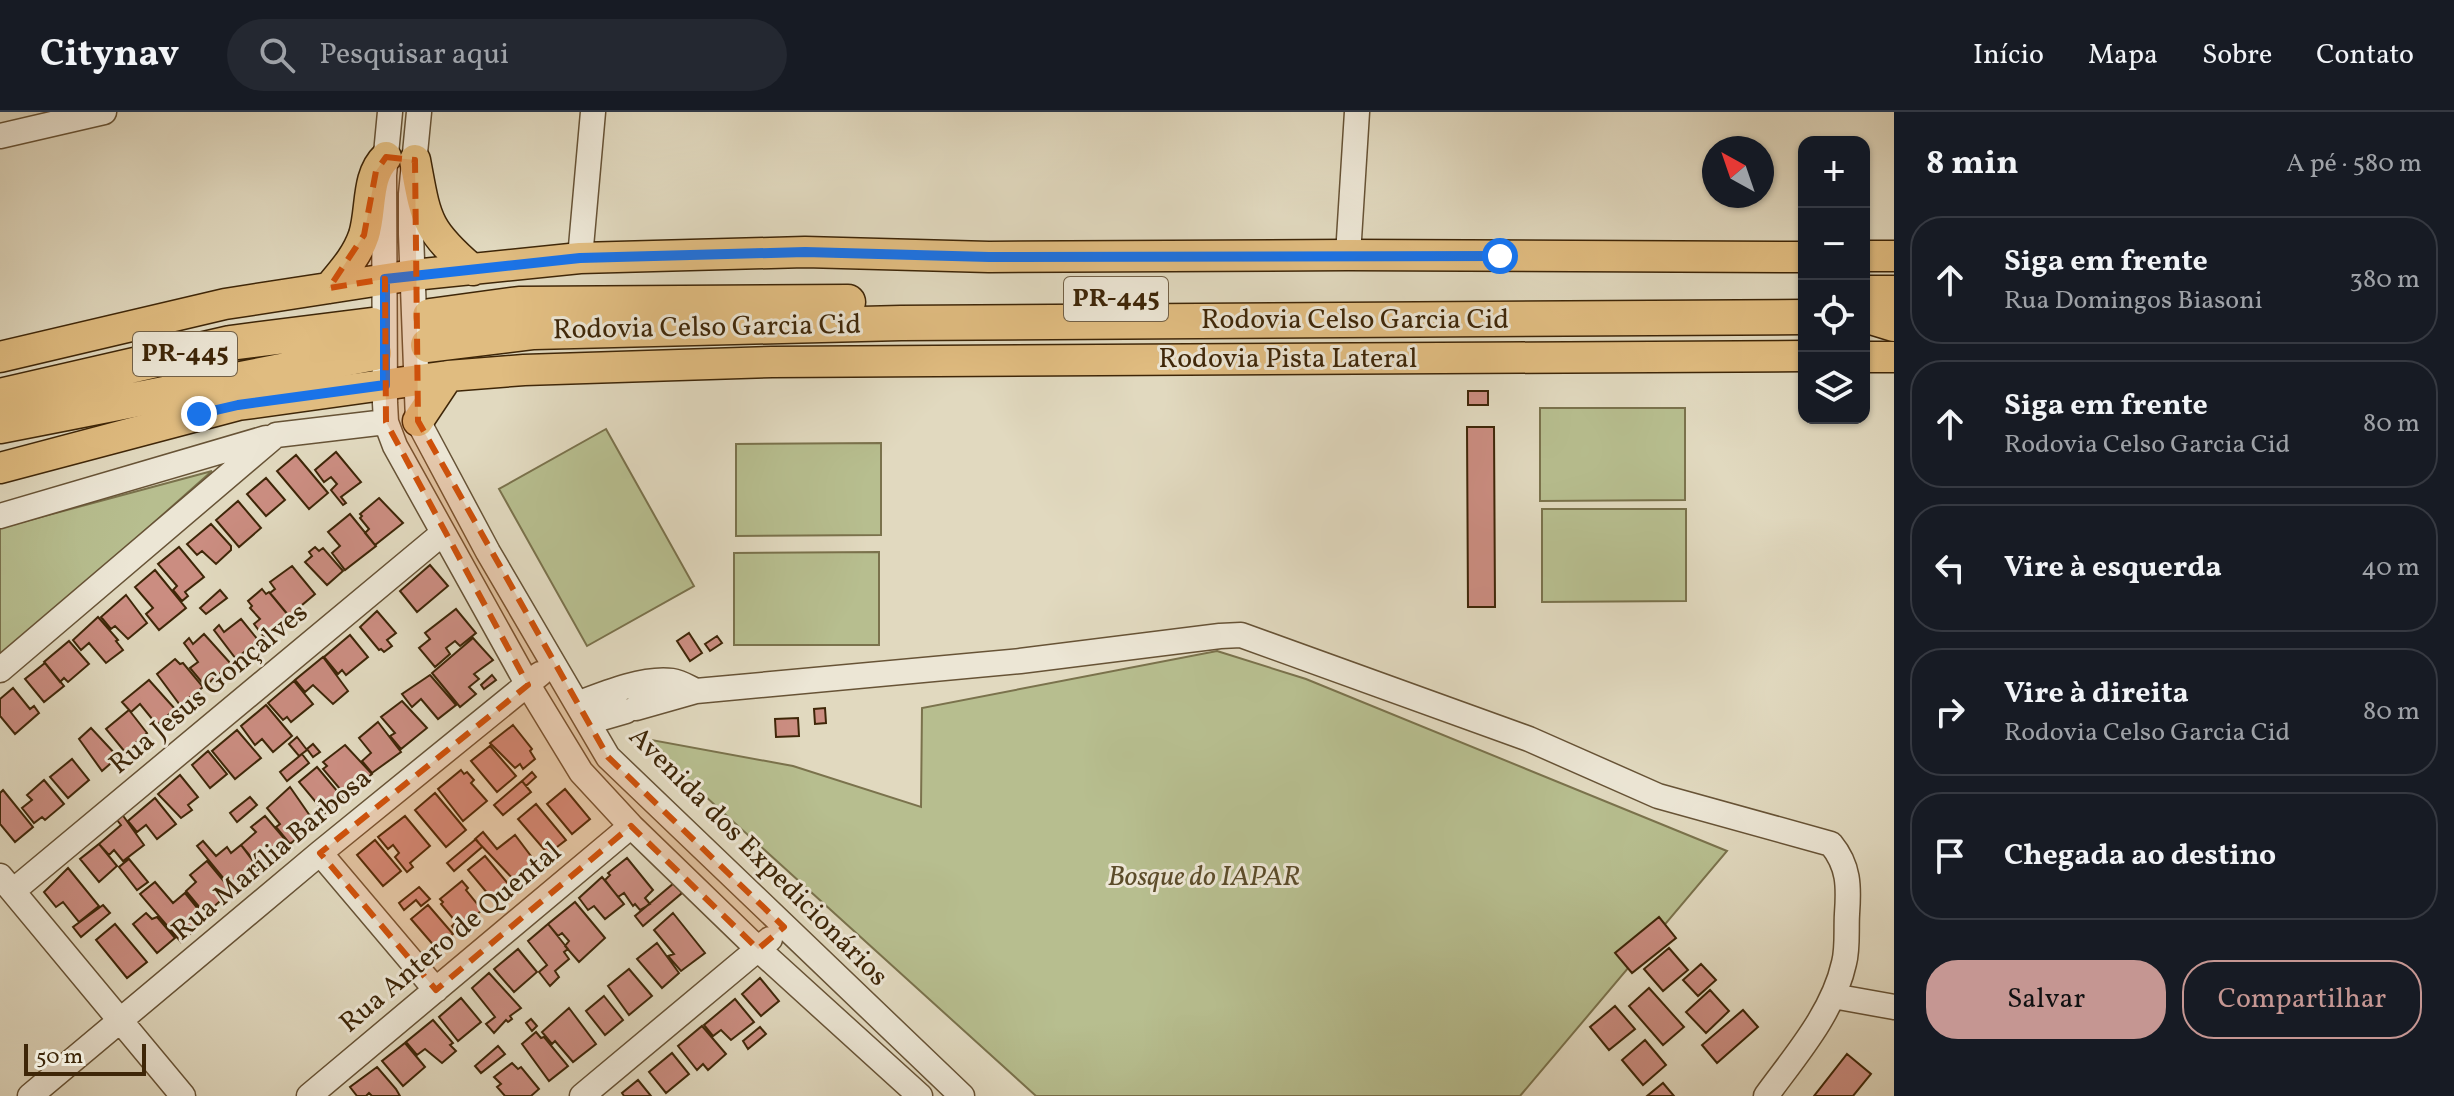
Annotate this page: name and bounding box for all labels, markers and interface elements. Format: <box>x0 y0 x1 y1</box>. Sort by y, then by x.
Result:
search box <box>227 19 787 91</box>
text: Citynav <box>40 29 179 82</box>
icon: search <box>255 33 299 77</box>
text: Pesquisar aqui <box>319 34 509 76</box>
text: Início <box>1973 36 2044 75</box>
text: Mapa <box>2088 36 2158 75</box>
text: Sobre <box>2202 36 2272 75</box>
text: Contato <box>2316 36 2414 75</box>
north arrow <box>1702 136 1774 208</box>
map controls <box>1798 136 1870 424</box>
button: + <box>1798 136 1870 208</box>
text: 8 min <box>1926 141 2019 188</box>
text: A pé · 580 m <box>2286 146 2422 182</box>
button: − <box>1798 208 1870 280</box>
route start <box>1482 238 1518 274</box>
text: Siga em frente <box>2004 241 2208 283</box>
icon: ahead <box>1928 258 1972 302</box>
text: 380 m <box>2350 262 2420 298</box>
road number: PR-445 <box>1064 277 1168 321</box>
button: locate <box>1798 280 1870 352</box>
text: Rua Domingos Biasoni <box>2004 283 2263 319</box>
street label: Rodovia Celso Garcia Cid <box>1201 301 1509 340</box>
street label: Rodovia Celso Garcia Cid <box>553 306 861 350</box>
road number: PR-445 <box>133 332 237 376</box>
street label: Rodovia Pista Lateral <box>1159 340 1417 379</box>
button: layers <box>1798 352 1870 424</box>
text: Siga em frente <box>2004 385 2208 427</box>
route end <box>181 396 217 432</box>
icon: ahead <box>1928 402 1972 446</box>
text: 80 m <box>2363 406 2420 442</box>
text: Rodovia Celso Garcia Cid <box>2004 427 2290 463</box>
icon: left <box>1928 546 1972 590</box>
text: Vire à esquerda <box>2004 547 2222 589</box>
text: 40 m <box>2361 550 2420 586</box>
street label: Rua Jesus Gonçalves <box>101 594 317 784</box>
text: Vire à direita <box>2004 673 2189 715</box>
icon: right <box>1928 690 1972 734</box>
text: 80 m <box>2363 694 2420 730</box>
text: Rodovia Celso Garcia Cid <box>2004 715 2290 751</box>
street label: Avenida dos Expedicionários <box>619 718 897 996</box>
street label: Rua Marília Barbosa <box>164 760 380 950</box>
street label: Rua Antero de Quental <box>332 833 570 1043</box>
icon: arrive <box>1928 834 1972 878</box>
text: Chegada ao destino <box>2004 835 2276 877</box>
park label: Bosque do IAPAR <box>1108 858 1300 897</box>
button: Salvar <box>1926 960 2166 1039</box>
button: Compartilhar <box>2182 960 2422 1039</box>
scale bar <box>24 1040 146 1076</box>
text: 50 m <box>36 1042 83 1073</box>

